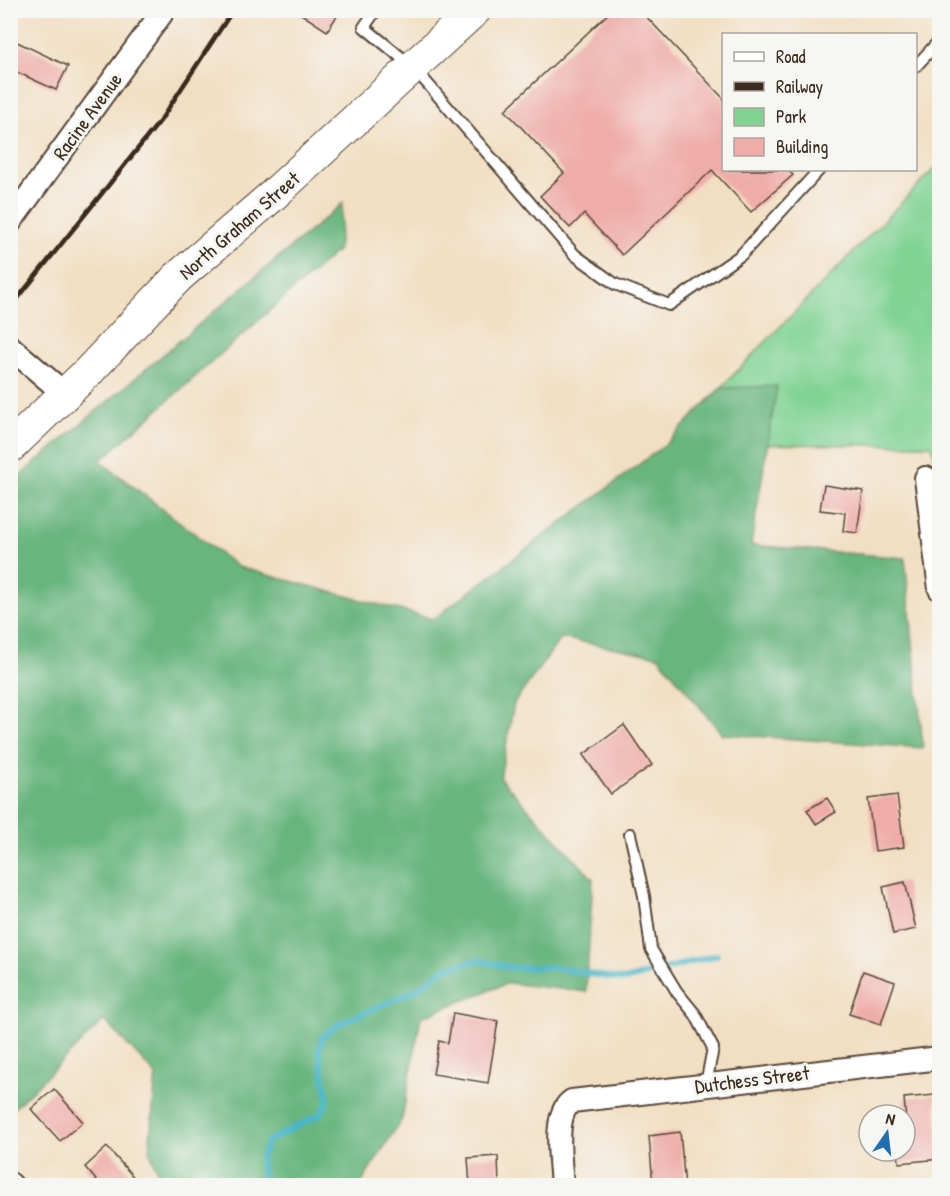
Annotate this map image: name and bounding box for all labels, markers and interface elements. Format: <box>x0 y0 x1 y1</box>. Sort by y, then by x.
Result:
legend <box>722 33 917 171</box>
text: Road <box>776 44 806 69</box>
street label: Racine Avenue <box>46 67 128 165</box>
text: Railway <box>776 74 823 99</box>
text: Park <box>776 104 807 129</box>
text: Building <box>776 134 828 159</box>
street label: North Graham Street <box>173 164 306 285</box>
street label: Dutchess Street <box>693 1058 812 1099</box>
north arrow <box>857 1103 917 1163</box>
text: N <box>884 1107 898 1130</box>

